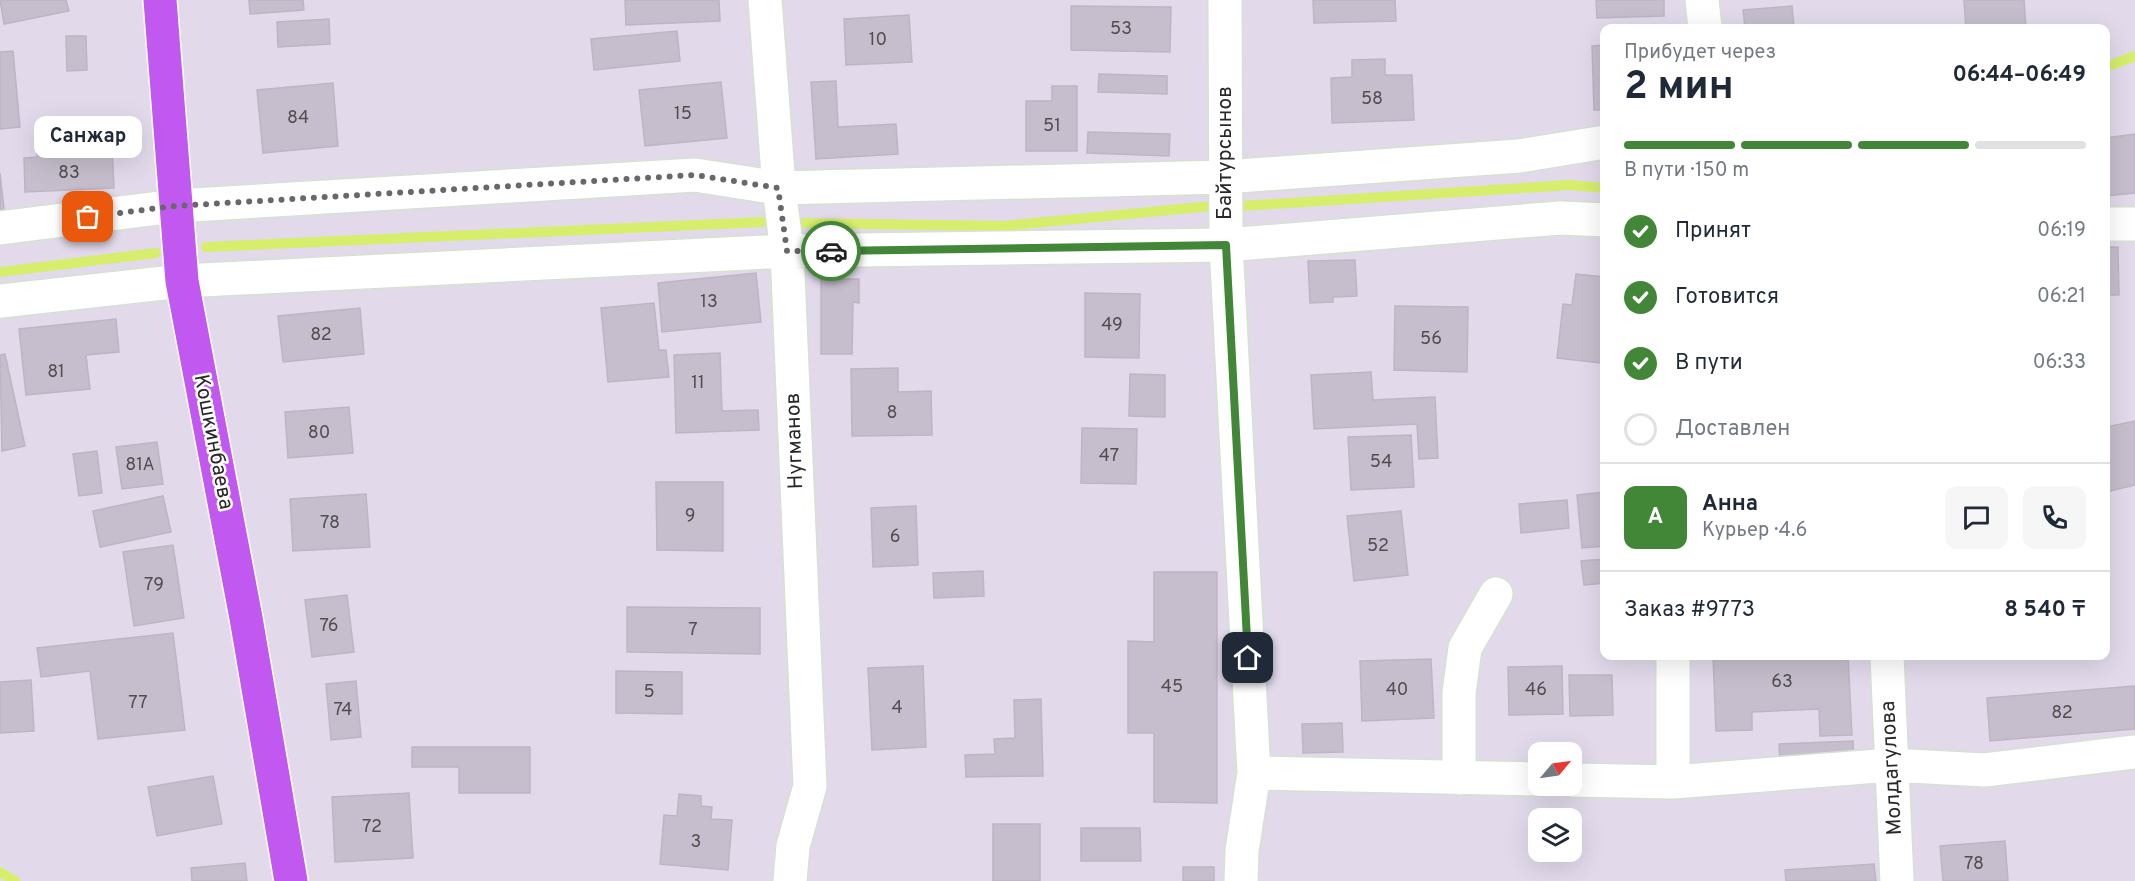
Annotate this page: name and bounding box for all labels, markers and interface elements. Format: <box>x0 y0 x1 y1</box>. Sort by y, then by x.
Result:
house number: 53 <box>1110 18 1132 41</box>
house number: 10 <box>869 29 887 52</box>
text: Прибудет через <box>1624 40 1776 66</box>
text: 06:44–06:49 <box>1952 62 2086 89</box>
text: 2 мин <box>1624 64 1734 113</box>
street label: Байтурсынов <box>1212 86 1239 220</box>
house number: 58 <box>1361 88 1383 111</box>
house number: 15 <box>674 103 692 126</box>
house number: 84 <box>287 107 309 130</box>
callout: Санжар <box>34 115 142 157</box>
house number: 51 <box>1043 115 1061 138</box>
text: Санжар <box>50 124 126 150</box>
text: В пути · 150 m <box>1624 158 1749 184</box>
house number: 83 <box>58 162 80 185</box>
pin <box>62 191 113 242</box>
icon: bag <box>71 200 104 233</box>
icon: check <box>1624 215 1657 248</box>
text: Принят <box>1675 218 1751 245</box>
text: 06:19 <box>2037 218 2086 244</box>
courier <box>801 221 861 281</box>
icon: car <box>815 235 848 268</box>
icon: check <box>1624 281 1657 314</box>
text: Готовится <box>1675 284 1779 311</box>
text: 06:21 <box>2037 284 2086 310</box>
house number: 13 <box>700 291 718 314</box>
house number: 49 <box>1101 314 1123 337</box>
house number: 82 <box>310 324 332 347</box>
house number: 56 <box>1420 328 1442 351</box>
icon: check <box>1624 347 1657 380</box>
text: В пути <box>1675 350 1743 377</box>
text: 06:33 <box>2033 350 2086 376</box>
house number: 81 <box>47 361 65 384</box>
street label: Кошкинбаева <box>187 372 239 512</box>
house number: 11 <box>691 372 705 395</box>
street label: Нугманов <box>780 392 810 490</box>
house number: 8 <box>887 402 898 425</box>
text: Доставлен <box>1675 416 1790 443</box>
house number: 80 <box>308 422 330 445</box>
house number: 47 <box>1099 445 1119 468</box>
house number: 54 <box>1370 451 1392 474</box>
house number: 81A <box>125 454 155 477</box>
button: chat <box>1945 486 2008 549</box>
button: phone <box>2023 486 2086 549</box>
text: Анна <box>1702 491 1758 518</box>
text: А <box>1648 504 1663 531</box>
house number: 9 <box>685 505 695 528</box>
house number: 78 <box>320 512 340 535</box>
text: Курьер · 4.6 <box>1702 518 1807 544</box>
house number: 6 <box>890 526 900 549</box>
house number: 52 <box>1367 535 1389 558</box>
house number: 79 <box>144 574 164 597</box>
text: Заказ #9773 <box>1624 597 1755 624</box>
text: 8 540 ₸ <box>2004 597 2086 624</box>
house number: 76 <box>319 615 339 638</box>
house number: 7 <box>688 619 698 642</box>
pin <box>1222 632 1273 683</box>
icon: home <box>1231 641 1264 674</box>
house number: 63 <box>1771 671 1793 694</box>
house number: 45 <box>1161 676 1183 699</box>
house number: 40 <box>1386 679 1408 702</box>
house number: 46 <box>1525 679 1547 702</box>
house number: 5 <box>643 681 655 704</box>
house number: 77 <box>128 692 148 715</box>
house number: 4 <box>891 697 903 720</box>
house number: 74 <box>334 699 352 722</box>
street label: Молдагулова <box>1875 700 1909 836</box>
house number: 82 <box>2051 702 2073 725</box>
north arrow <box>1528 742 1582 796</box>
map controls <box>1528 742 1582 862</box>
button: layers <box>1528 808 1582 862</box>
house number: 72 <box>362 816 382 839</box>
house number: 3 <box>691 831 701 854</box>
house number: 78 <box>1964 853 1984 876</box>

